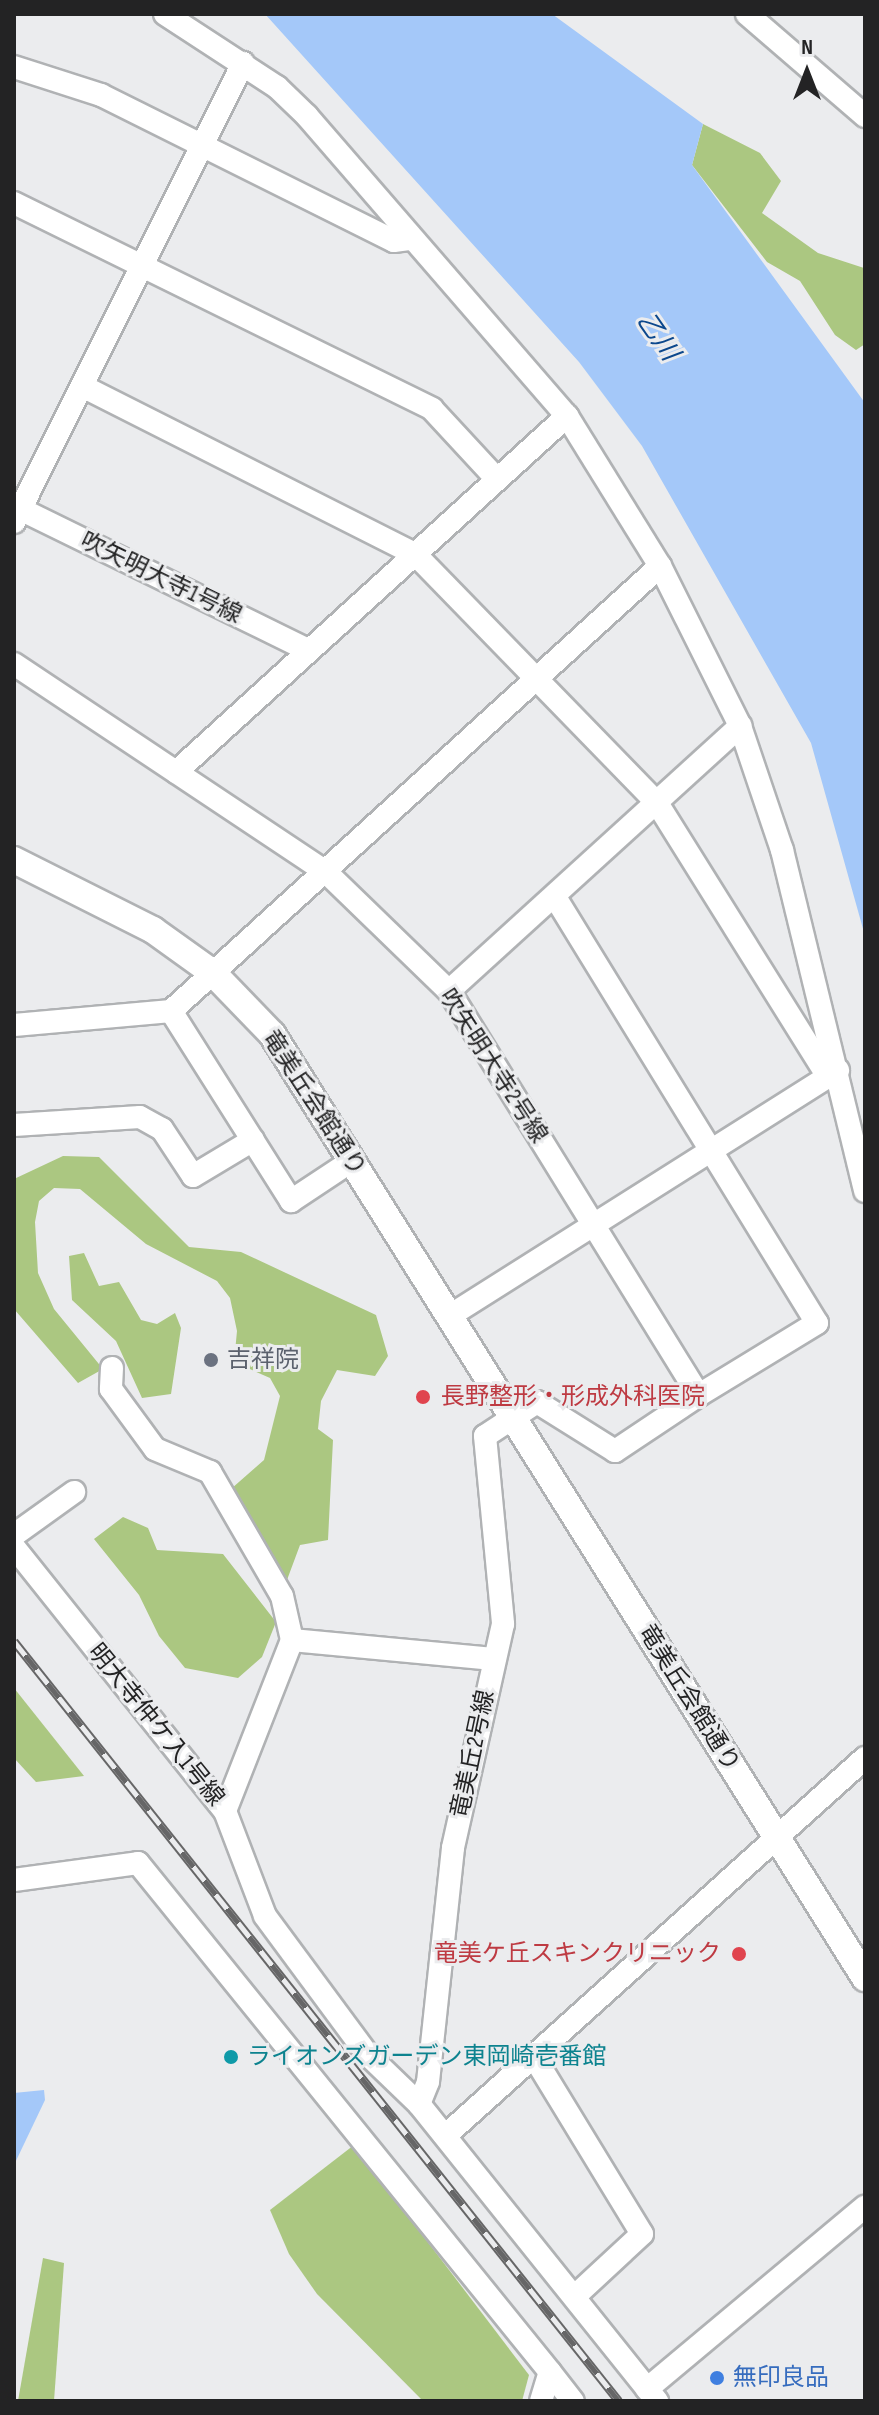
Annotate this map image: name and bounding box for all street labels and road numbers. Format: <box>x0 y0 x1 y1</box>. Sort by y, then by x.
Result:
street label: 吹矢明大寺1号線 <box>75 526 247 630</box>
street label: 吹矢明大寺2号線 <box>432 984 554 1148</box>
street label: 竜美丘会館通り <box>256 1025 372 1181</box>
street label: 竜美丘会館通り <box>632 1619 746 1777</box>
street label: 明大寺仲ケ入1号線 <box>82 1638 230 1812</box>
street label: 竜美丘2号線 <box>445 1687 501 1821</box>

